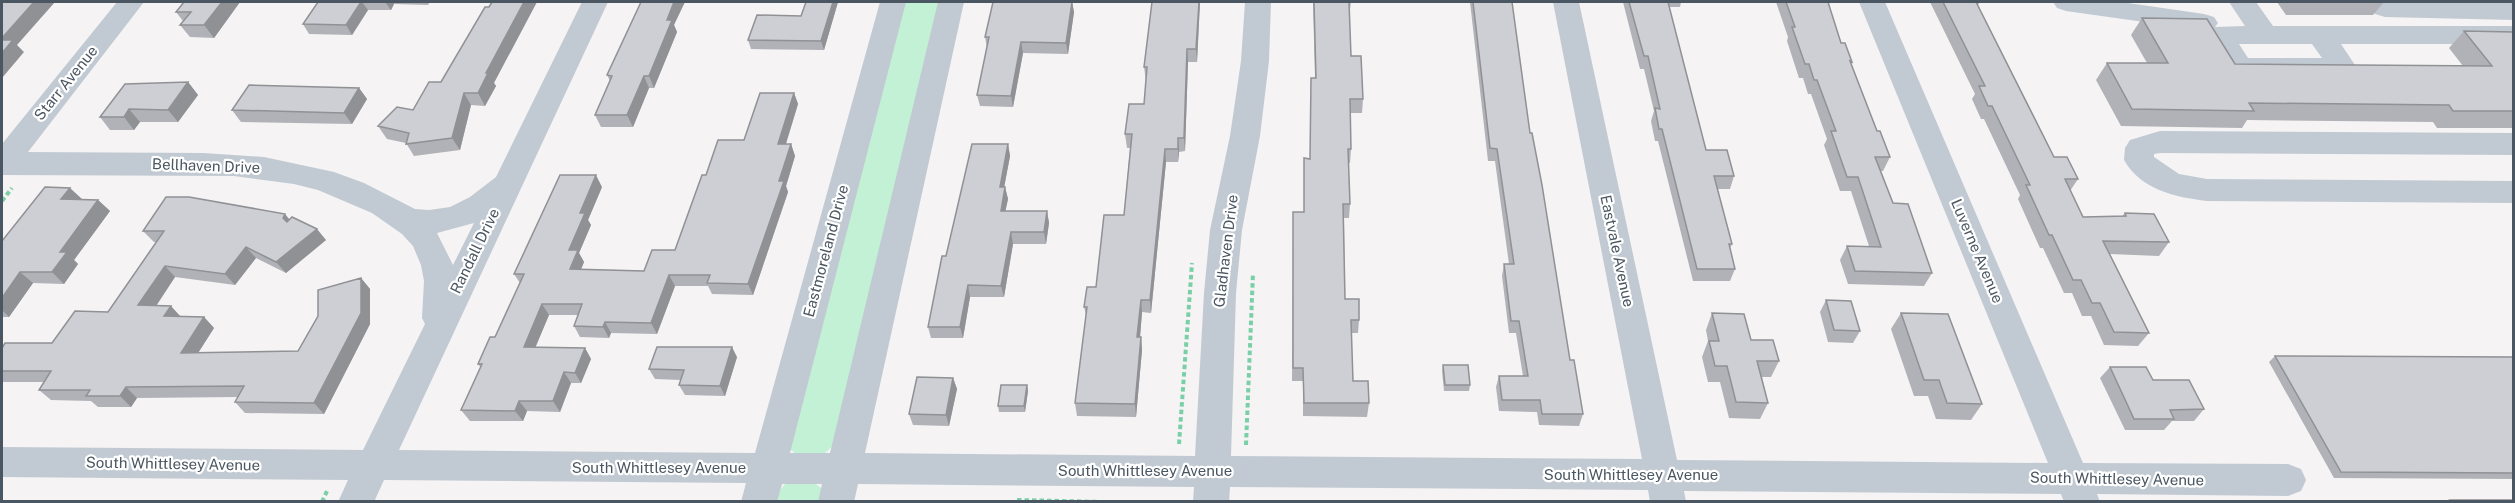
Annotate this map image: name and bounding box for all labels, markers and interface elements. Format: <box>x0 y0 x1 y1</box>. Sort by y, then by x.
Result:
street label: Starr Avenue <box>30 42 101 123</box>
street label: Bellhaven Drive <box>152 155 260 176</box>
street label: Eastmoreland Drive <box>800 183 851 319</box>
street label: Eastvale Avenue <box>1597 193 1638 308</box>
street label: Gladhaven Drive <box>1210 194 1241 308</box>
street label: Luverne Avenue <box>1948 196 2007 305</box>
street label: Randall Drive <box>447 205 502 296</box>
street label: South Whittlesey Avenue <box>86 453 260 474</box>
street label: South Whittlesey Avenue <box>572 459 746 476</box>
street label: South Whittlesey Avenue <box>1058 462 1232 479</box>
street label: South Whittlesey Avenue <box>1544 466 1718 483</box>
street label: South Whittlesey Avenue <box>2030 468 2204 489</box>

